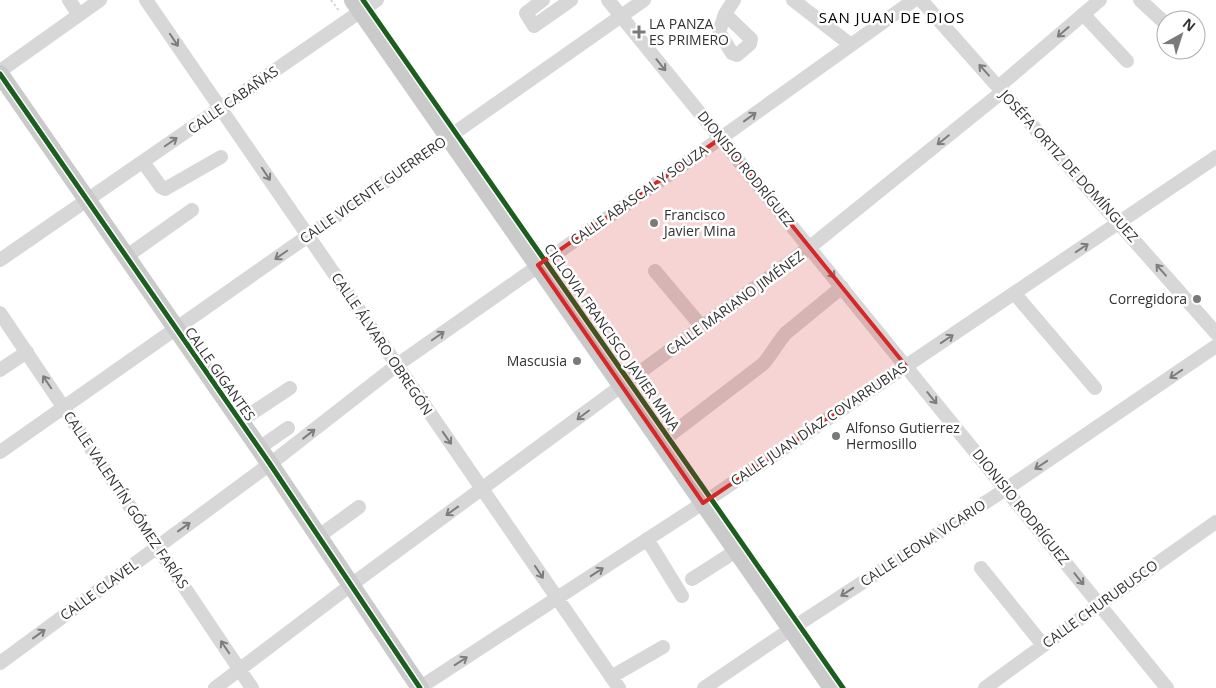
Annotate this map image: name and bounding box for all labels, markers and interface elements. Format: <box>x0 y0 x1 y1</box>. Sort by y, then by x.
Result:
district label: SAN JUAN DE DIOS <box>819 7 965 27</box>
north arrow <box>1156 10 1206 60</box>
place label: LA PANZA ES PRIMERO <box>649 14 729 49</box>
text: N <box>1179 14 1200 35</box>
marker: LA PANZA ES PRIMERO <box>633 26 645 38</box>
one-way arrow <box>1056 26 1069 37</box>
one-way arrow <box>169 33 179 47</box>
one-way arrow <box>655 58 666 71</box>
street label: CALLE CABAÑAS <box>184 61 282 138</box>
one-way arrow <box>978 63 989 76</box>
street label: JOSÉFA ORTIZ DE DOMÍNGUEZ <box>995 84 1143 246</box>
street label: DIONISIO RODRÍGUEZ <box>694 107 799 231</box>
one-way arrow <box>743 112 757 122</box>
street label: CALLE VICENTE GUERRERO <box>296 132 450 248</box>
one-way arrow <box>937 134 950 145</box>
one-way arrow <box>164 137 178 148</box>
street label: CALLE ABASCAL Y SOUZA <box>566 140 711 249</box>
one-way arrow <box>261 167 271 181</box>
place label: Francisco Javier Mina <box>662 205 736 240</box>
marker: Francisco Javier Mina <box>648 217 660 229</box>
street label: CICLOVIA FRANCISCO JAVIER MINA <box>540 239 685 434</box>
one-way arrow <box>1075 243 1089 253</box>
street label: CALLE MARIANO JIMÉNEZ <box>662 246 807 359</box>
one-way arrow <box>274 250 288 260</box>
one-way arrow <box>1156 264 1167 277</box>
one-way arrow <box>824 265 835 278</box>
street label: CALLE ÁLVARO OBREGÓN <box>328 269 437 419</box>
place label: Corregidora <box>1109 289 1187 308</box>
marker: Corregidora <box>1191 293 1203 305</box>
street label: CALLE GIGANTES <box>181 323 260 424</box>
one-way arrow <box>431 331 445 341</box>
one-way arrow <box>940 334 954 344</box>
place label: Mascusia <box>507 351 567 370</box>
marker: Mascusia <box>571 355 583 367</box>
street label: CALLE JUAN DÍAZ COVARRUBIAS <box>727 357 911 490</box>
one-way arrow <box>1169 369 1183 379</box>
one-way arrow <box>42 375 52 389</box>
one-way arrow <box>927 392 938 405</box>
street label: CALLE VALENTÍN GÓMEZ FARÍAS <box>60 407 193 592</box>
one-way arrow <box>576 410 590 420</box>
place label: Alfonso Gutierrez Hermosillo <box>846 418 960 453</box>
one-way arrow <box>302 429 316 439</box>
marker: Alfonso Gutierrez Hermosillo <box>830 430 842 442</box>
one-way arrow <box>442 431 452 445</box>
street label: DIONISIO RODRÍGUEZ <box>969 445 1074 569</box>
one-way arrow <box>1035 460 1049 470</box>
street label: CALLE LEONA VICARIO <box>856 495 989 590</box>
one-way arrow <box>446 506 459 517</box>
one-way arrow <box>177 522 191 532</box>
street label: CALLE CLAVEL <box>56 555 142 624</box>
street label: CALLE CHURUBUSCO <box>1038 555 1161 652</box>
one-way arrow <box>534 565 544 579</box>
one-way arrow <box>590 567 604 577</box>
one-way arrow <box>1074 572 1085 585</box>
one-way arrow <box>840 588 854 598</box>
one-way arrow <box>32 629 46 639</box>
one-way arrow <box>220 641 230 655</box>
one-way arrow <box>454 656 468 666</box>

